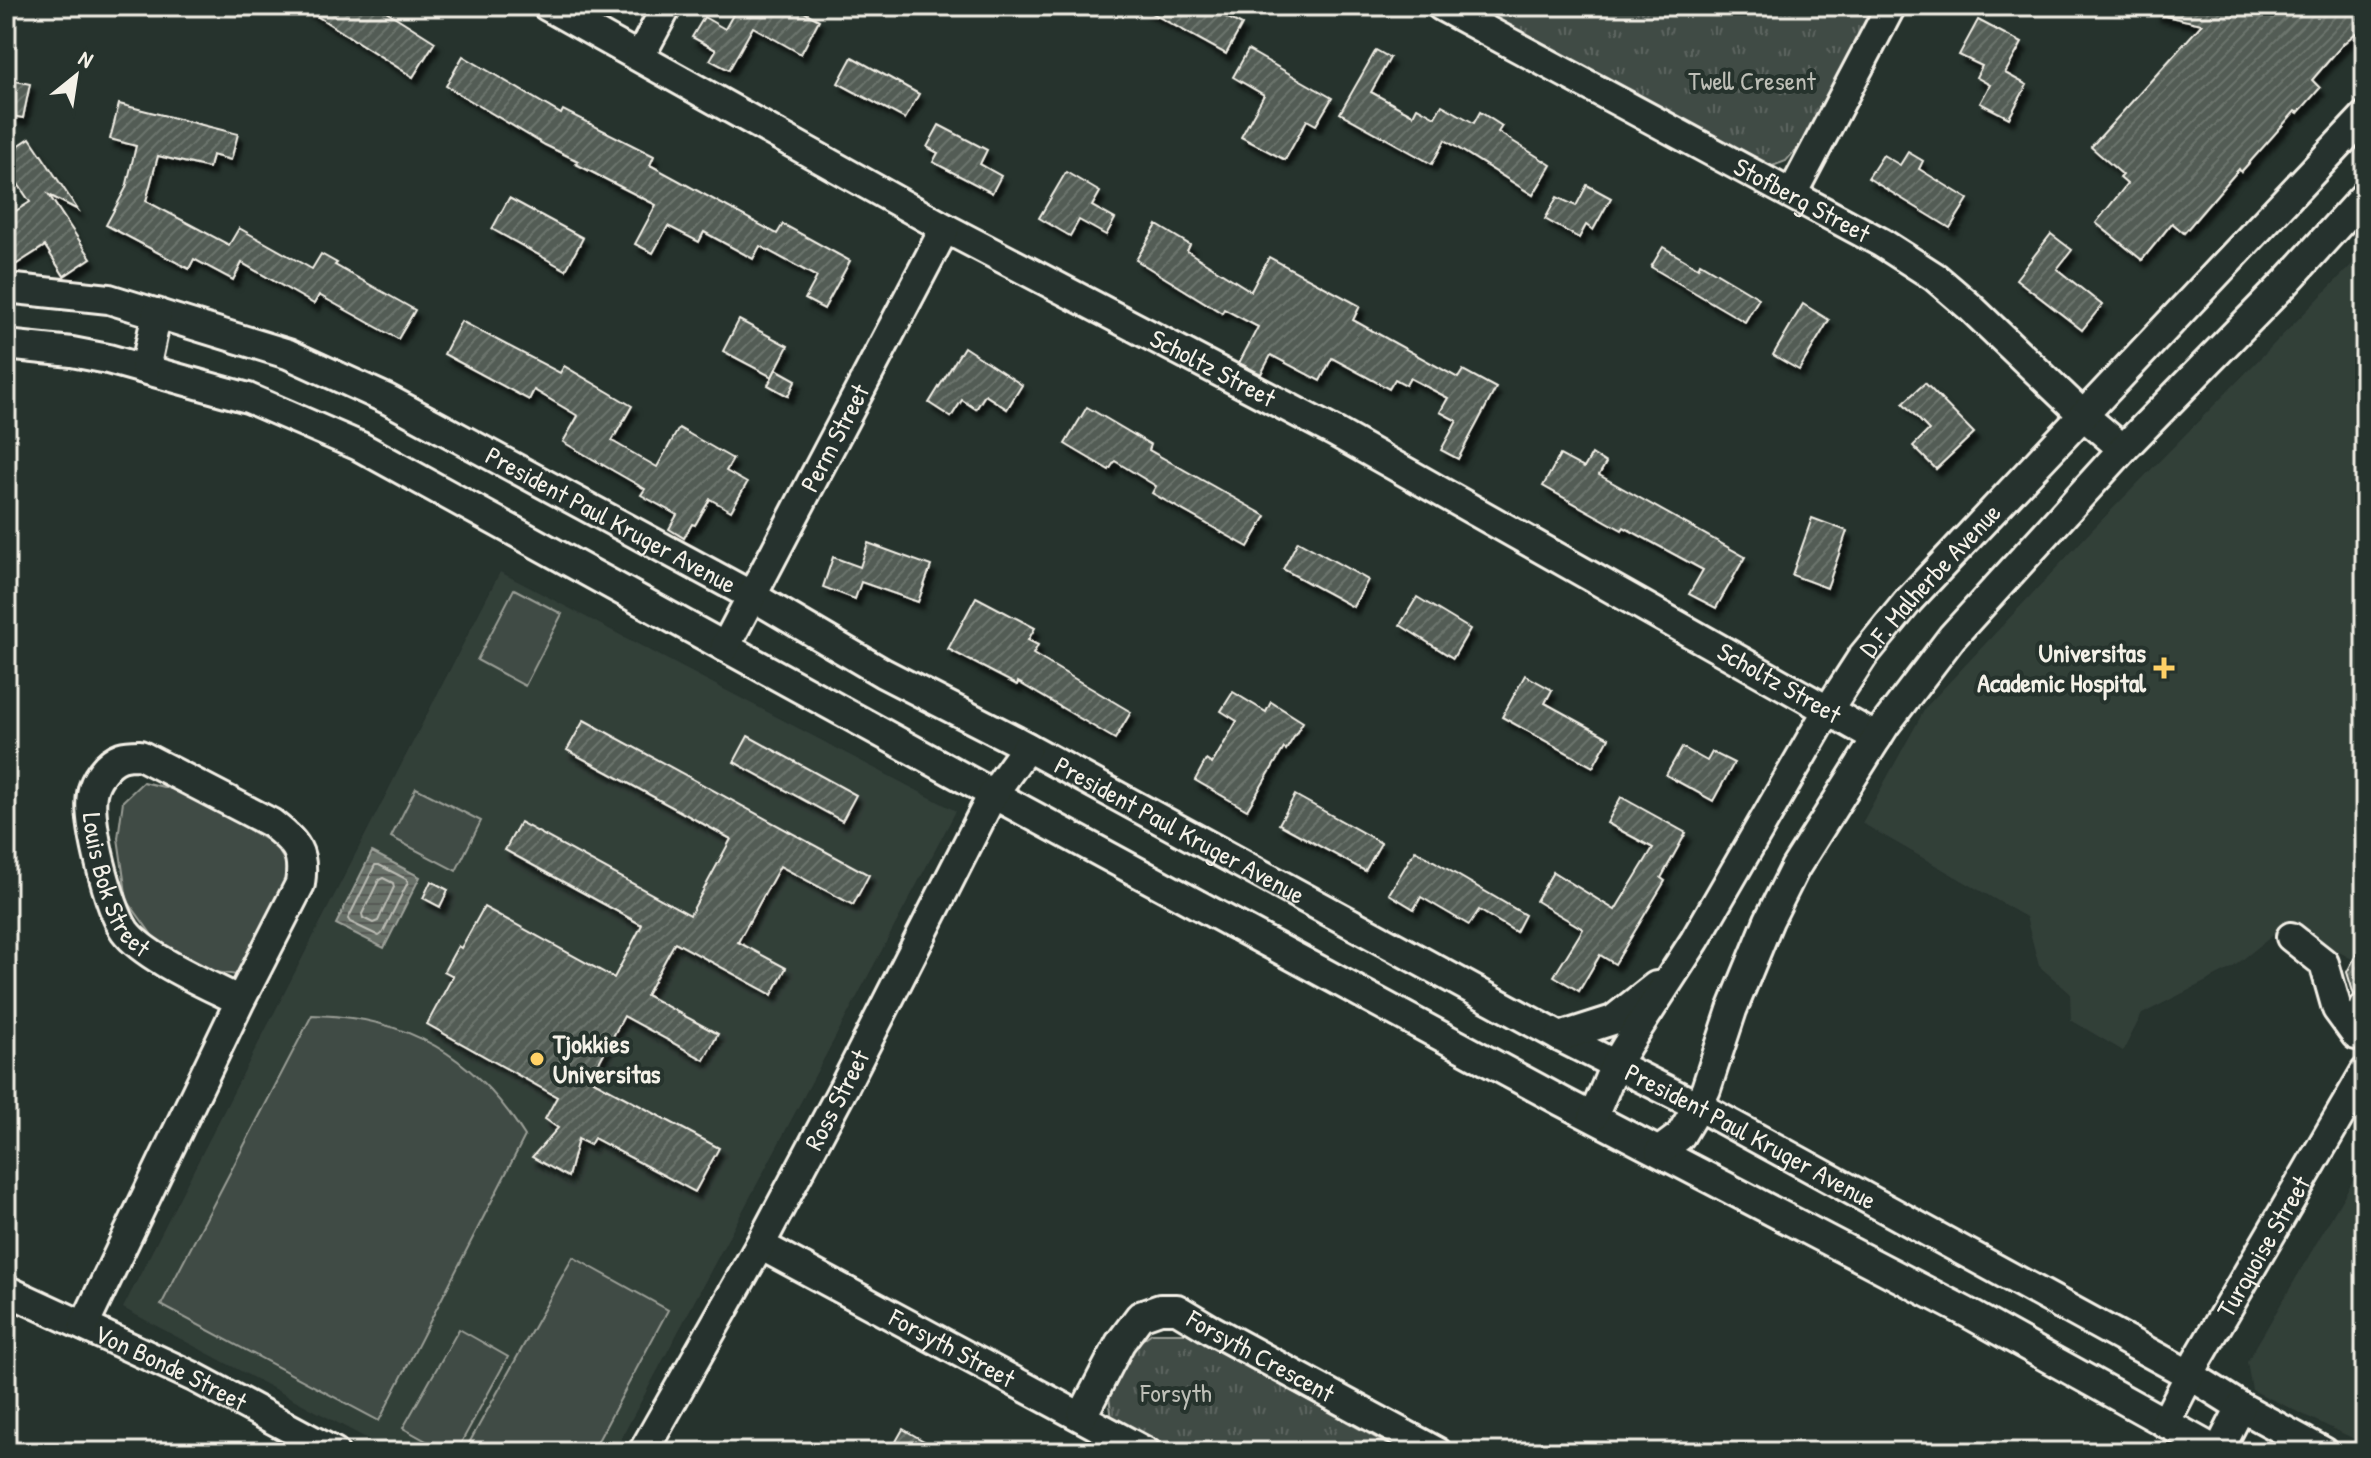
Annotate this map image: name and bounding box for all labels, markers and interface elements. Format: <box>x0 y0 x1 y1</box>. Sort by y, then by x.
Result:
north arrow <box>36 36 116 116</box>
text: N <box>73 43 99 75</box>
park label: Twell Cresent <box>1688 63 1817 98</box>
street label: Stofberg Street <box>1728 149 1878 251</box>
street label: Scholtz Street <box>1144 320 1283 415</box>
street label: Perm Street <box>792 377 877 498</box>
street label: President Paul Kruger Avenue <box>480 438 743 601</box>
street label: D.F. Malherbe Avenue <box>1851 495 2008 665</box>
street label: Scholtz Street <box>1711 633 1849 732</box>
place label: Universitas Academic Hospital <box>1977 635 2147 701</box>
marker: Universitas Academic Hospital <box>2153 657 2175 679</box>
street label: President Paul Kruger Avenue <box>1049 747 1311 912</box>
street label: Louis Bok Street <box>75 811 159 965</box>
place label: Tjokkies Universitas <box>552 1026 661 1091</box>
street label: Ross Street <box>796 1042 878 1156</box>
marker: Tjokkies Universitas <box>528 1050 546 1068</box>
street label: President Paul Kruger Avenue <box>1620 1054 1883 1217</box>
street label: Turquoise Street <box>2208 1168 2318 1324</box>
street label: Forsyth Street <box>883 1299 1022 1396</box>
street label: Forsyth Crescent <box>1180 1300 1342 1411</box>
street label: Von Bonde Street <box>89 1315 254 1420</box>
park label: Forsyth <box>1139 1375 1212 1410</box>

